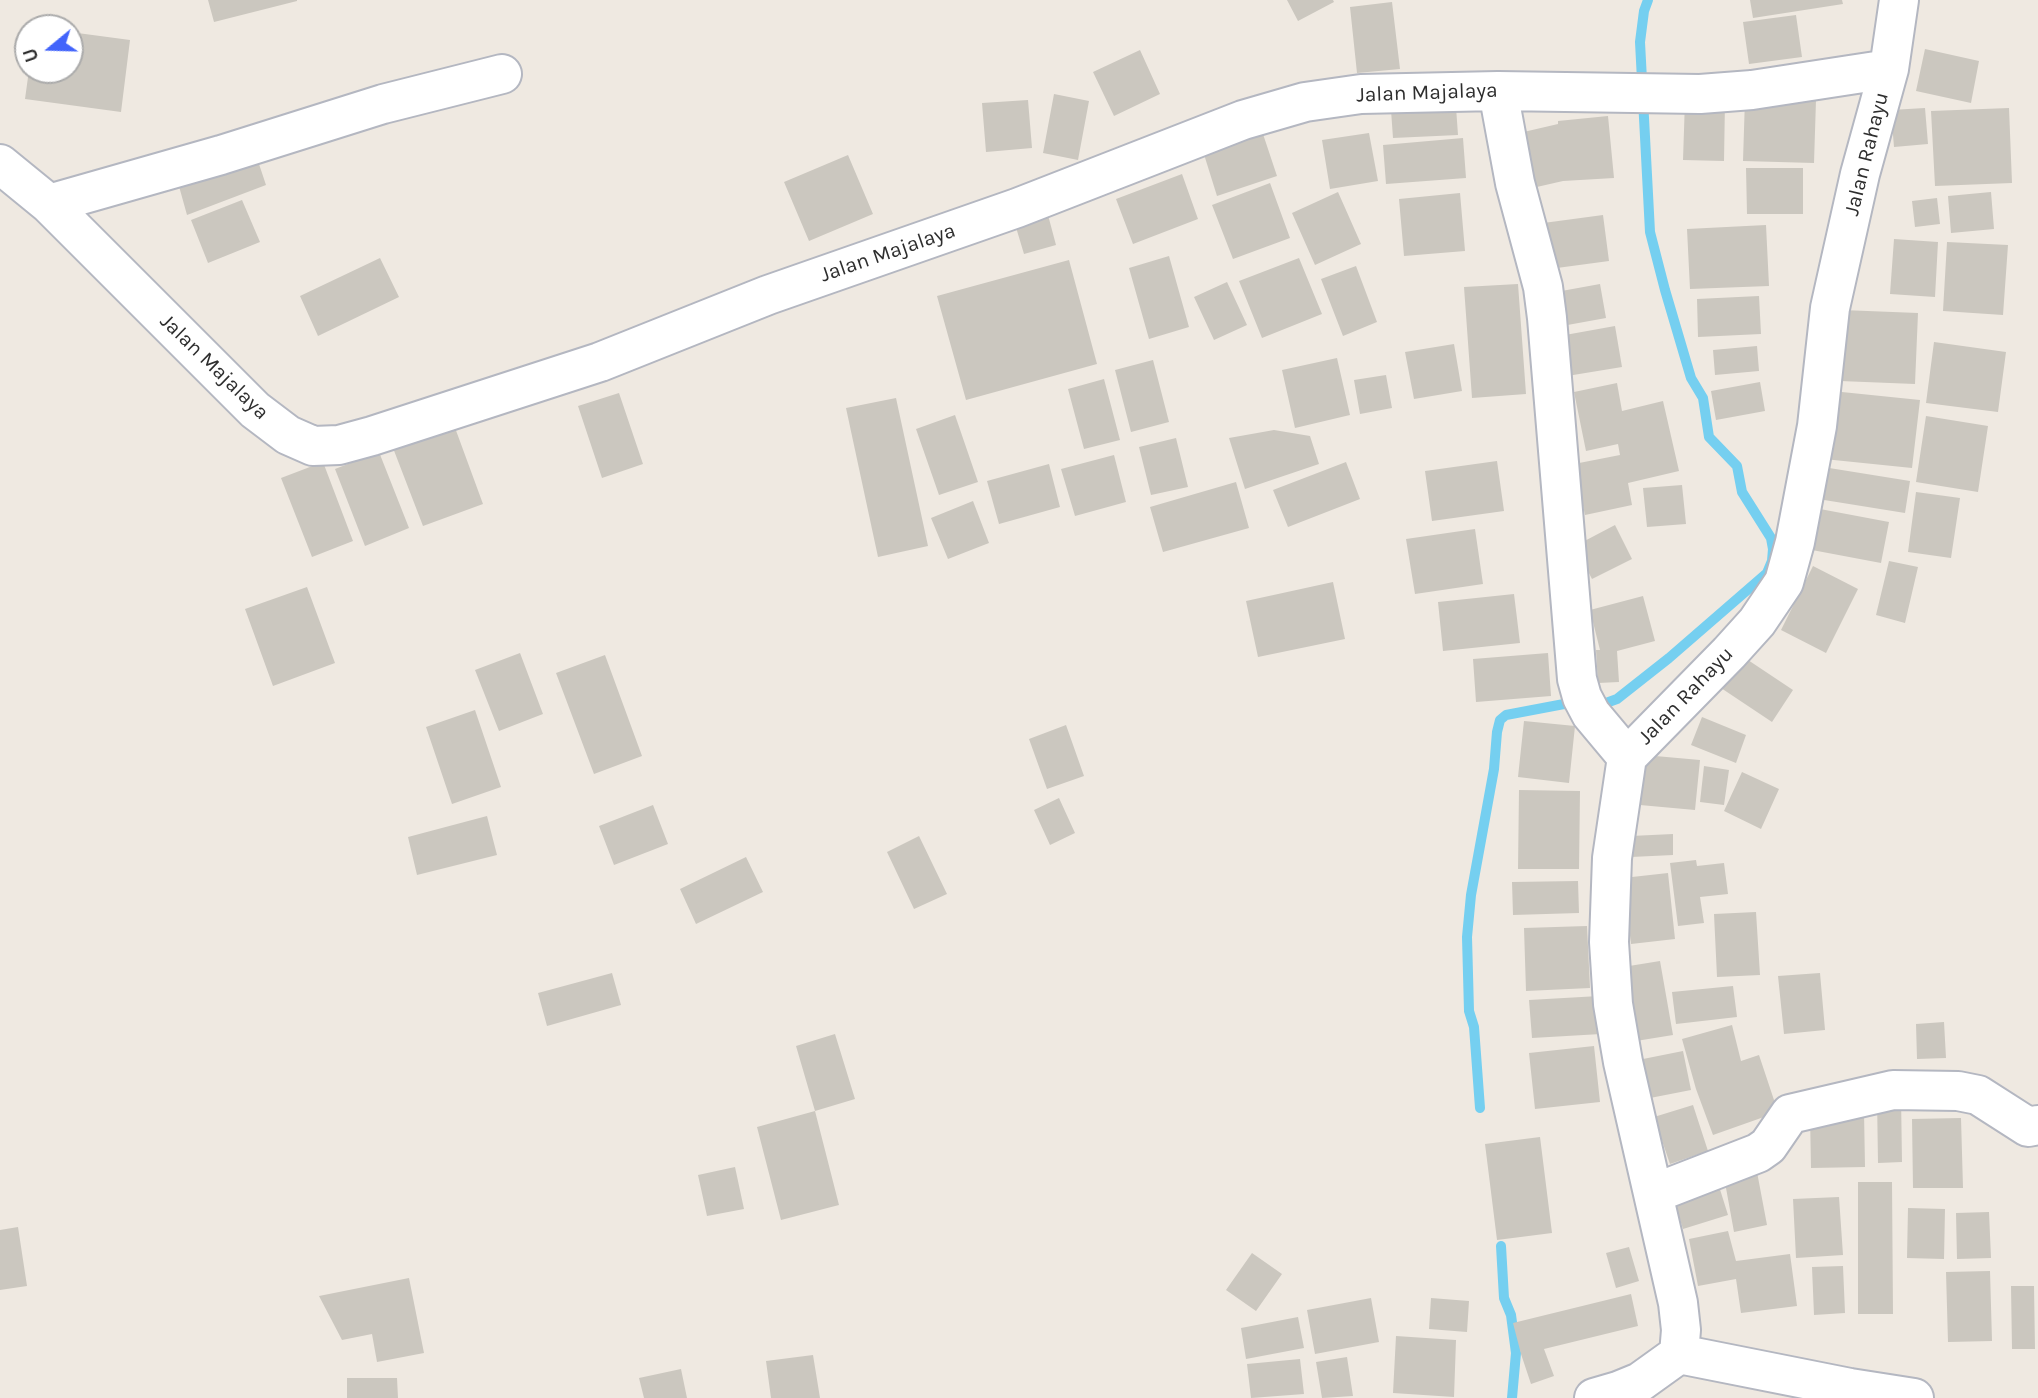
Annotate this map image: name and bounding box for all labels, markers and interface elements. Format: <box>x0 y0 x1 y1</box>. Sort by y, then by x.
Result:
north arrow <box>14 14 84 84</box>
text: U <box>18 45 44 65</box>
street label: Jalan Majalaya <box>1356 78 1498 108</box>
street label: Jalan Rahayu <box>1839 90 1895 218</box>
street label: Jalan Majalaya <box>817 218 959 288</box>
street label: Jalan Majalaya <box>154 309 274 425</box>
street label: Jalan Rahayu <box>1633 642 1739 750</box>

